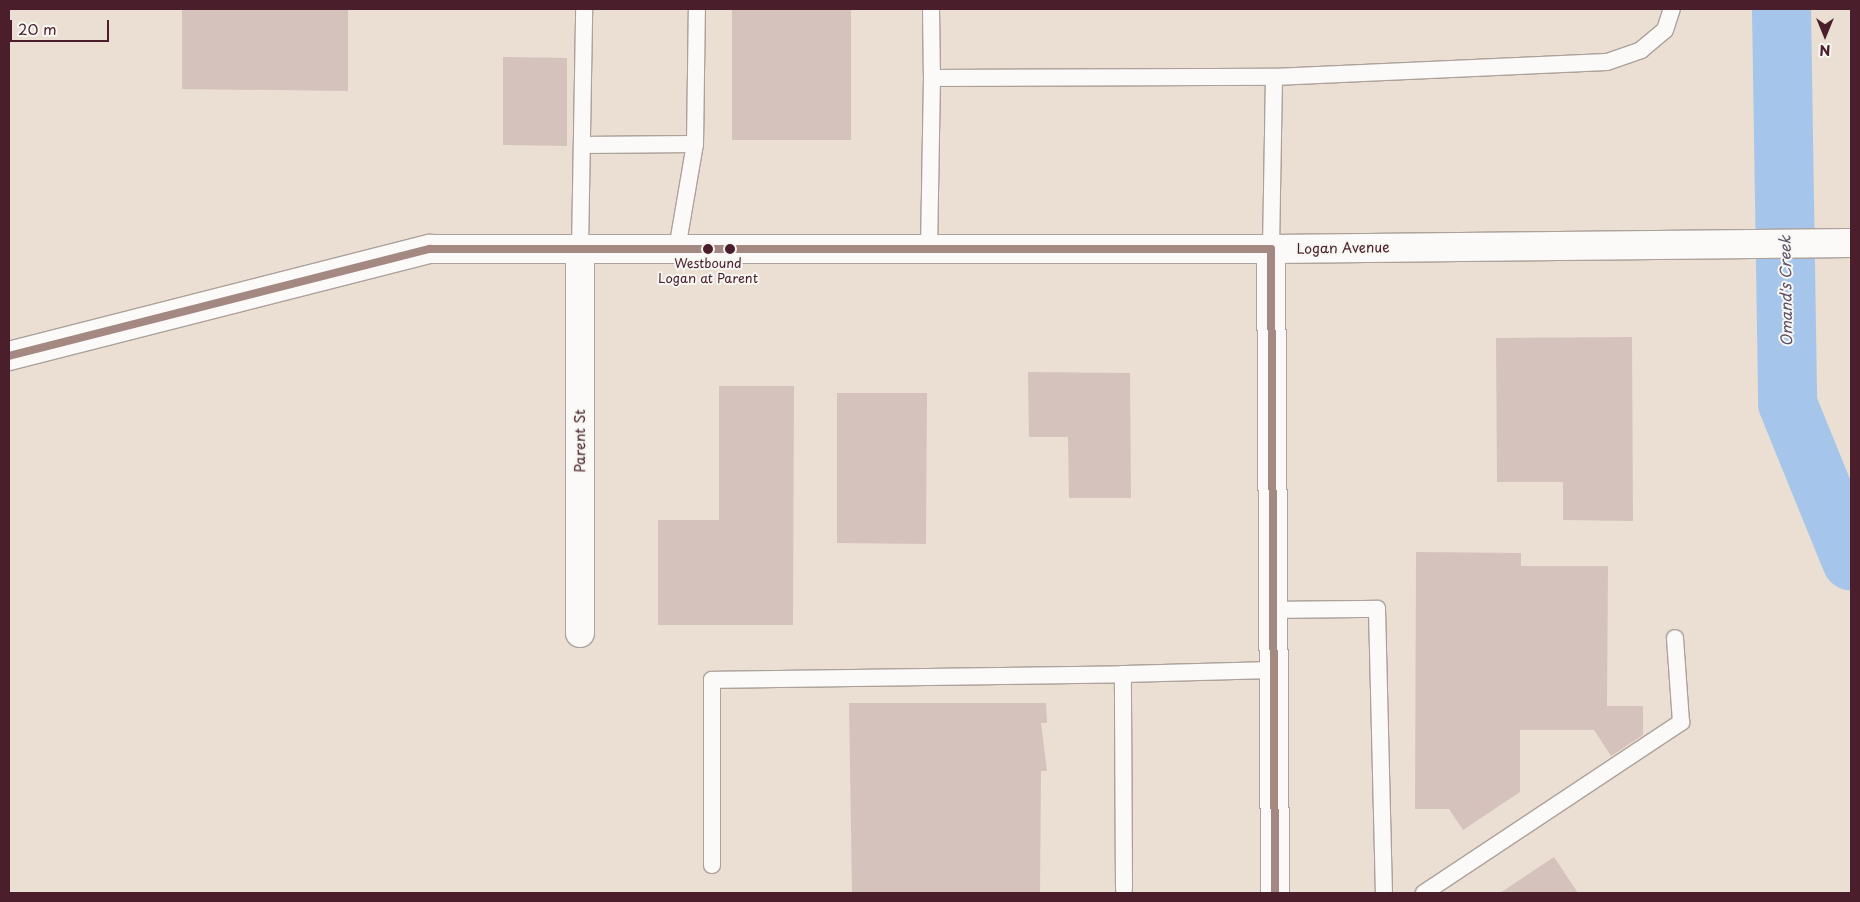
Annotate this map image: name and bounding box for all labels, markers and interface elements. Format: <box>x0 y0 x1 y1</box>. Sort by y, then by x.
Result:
scale bar <box>12 10 111 42</box>
north arrow <box>1800 10 1850 60</box>
text: 20 m <box>18 17 57 40</box>
text: N <box>1819 40 1831 61</box>
water label: Omand's Creek <box>1775 235 1795 347</box>
street label: Logan Avenue <box>1296 239 1390 257</box>
marker: Westbound Logan at Parent <box>703 244 713 254</box>
unlabelled marker <box>725 244 735 254</box>
place label: Westbound Logan at Parent <box>658 256 758 287</box>
street label: Parent St <box>572 410 588 472</box>

